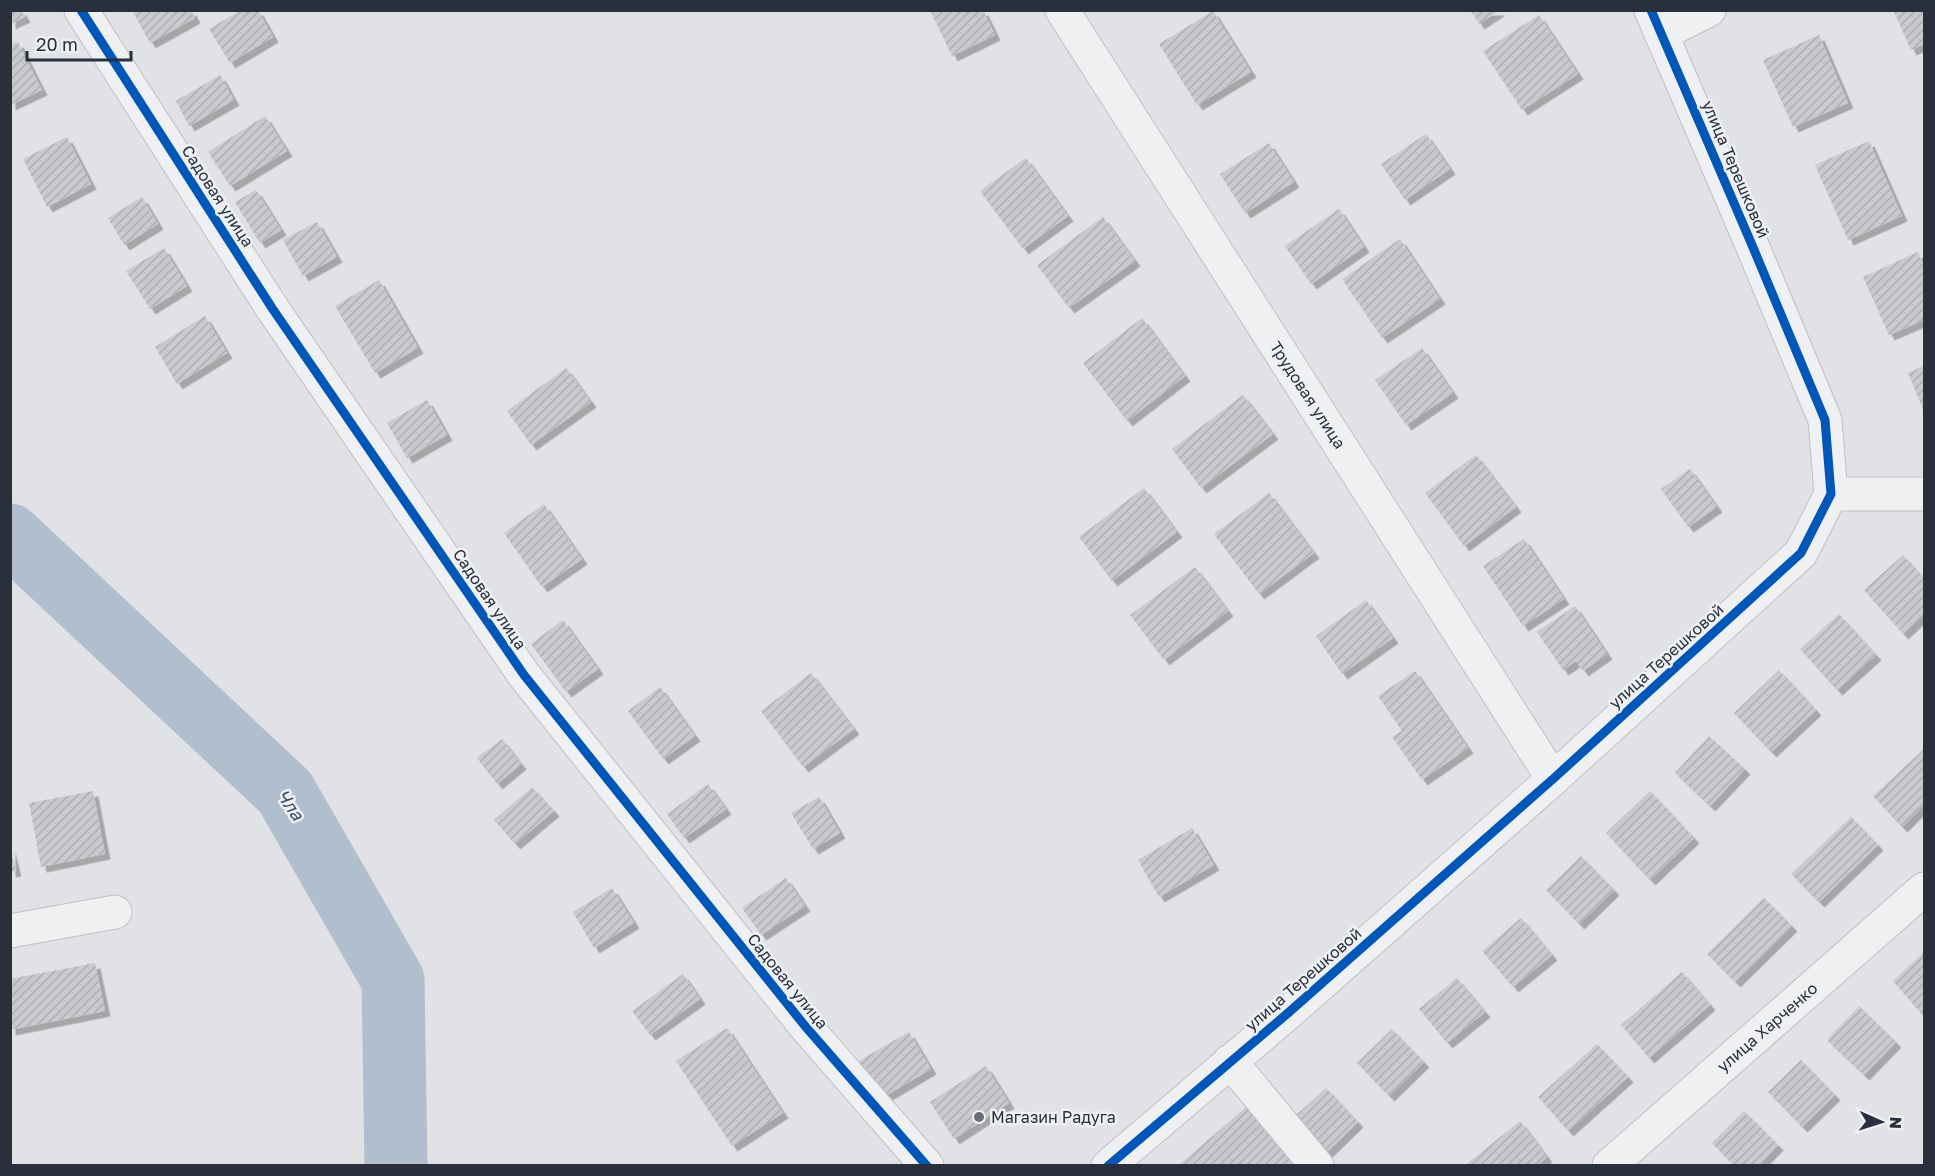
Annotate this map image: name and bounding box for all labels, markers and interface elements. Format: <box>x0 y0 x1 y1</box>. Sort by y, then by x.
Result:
scale bar <box>27 24 130 62</box>
text: 20 m <box>36 33 78 55</box>
street label: улица Терешковой <box>1698 97 1774 241</box>
street label: Садовая улица <box>178 141 258 251</box>
street label: Трудовая улица <box>1266 338 1350 452</box>
street label: Садовая улица <box>449 545 531 653</box>
street label: улица Терешковой <box>1604 599 1728 713</box>
water label: Чла <box>273 785 310 825</box>
street label: улица Терешковой <box>1241 923 1365 1035</box>
street label: Садовая улица <box>743 929 833 1033</box>
street label: улица Харченко <box>1713 978 1821 1076</box>
north arrow <box>1851 1092 1911 1152</box>
place label: Магазин Радуга <box>991 1107 1116 1127</box>
marker: Магазин Радуга <box>972 1110 986 1124</box>
text: N <box>1886 1116 1906 1129</box>

